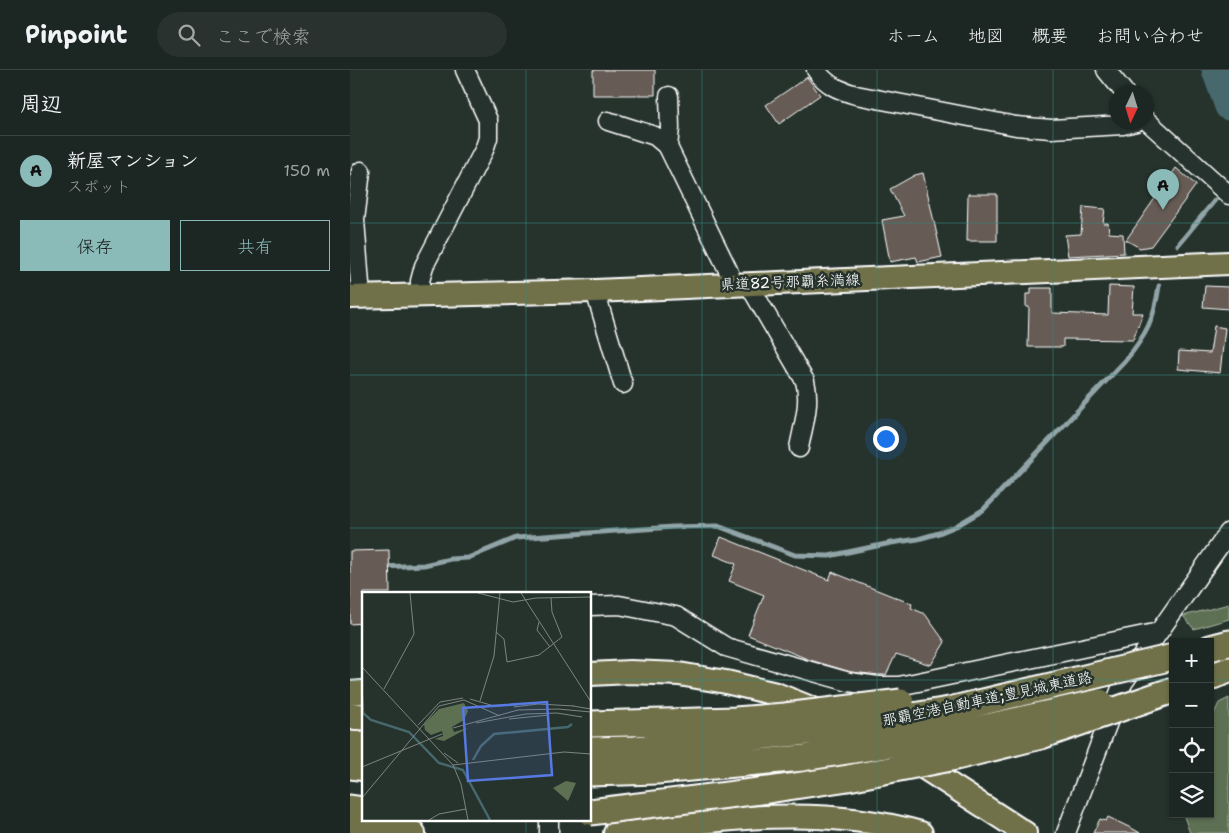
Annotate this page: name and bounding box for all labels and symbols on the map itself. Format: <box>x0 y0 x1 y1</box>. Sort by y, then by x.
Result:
north arrow <box>1109 85 1154 130</box>
pin: A <box>1147 169 1179 210</box>
street label: 県道82号那覇糸満線 <box>720 270 860 294</box>
your location <box>873 426 899 452</box>
inset map <box>362 592 591 820</box>
street label: 那覇空港自動車道;豊見城東道路 <box>880 667 1094 731</box>

